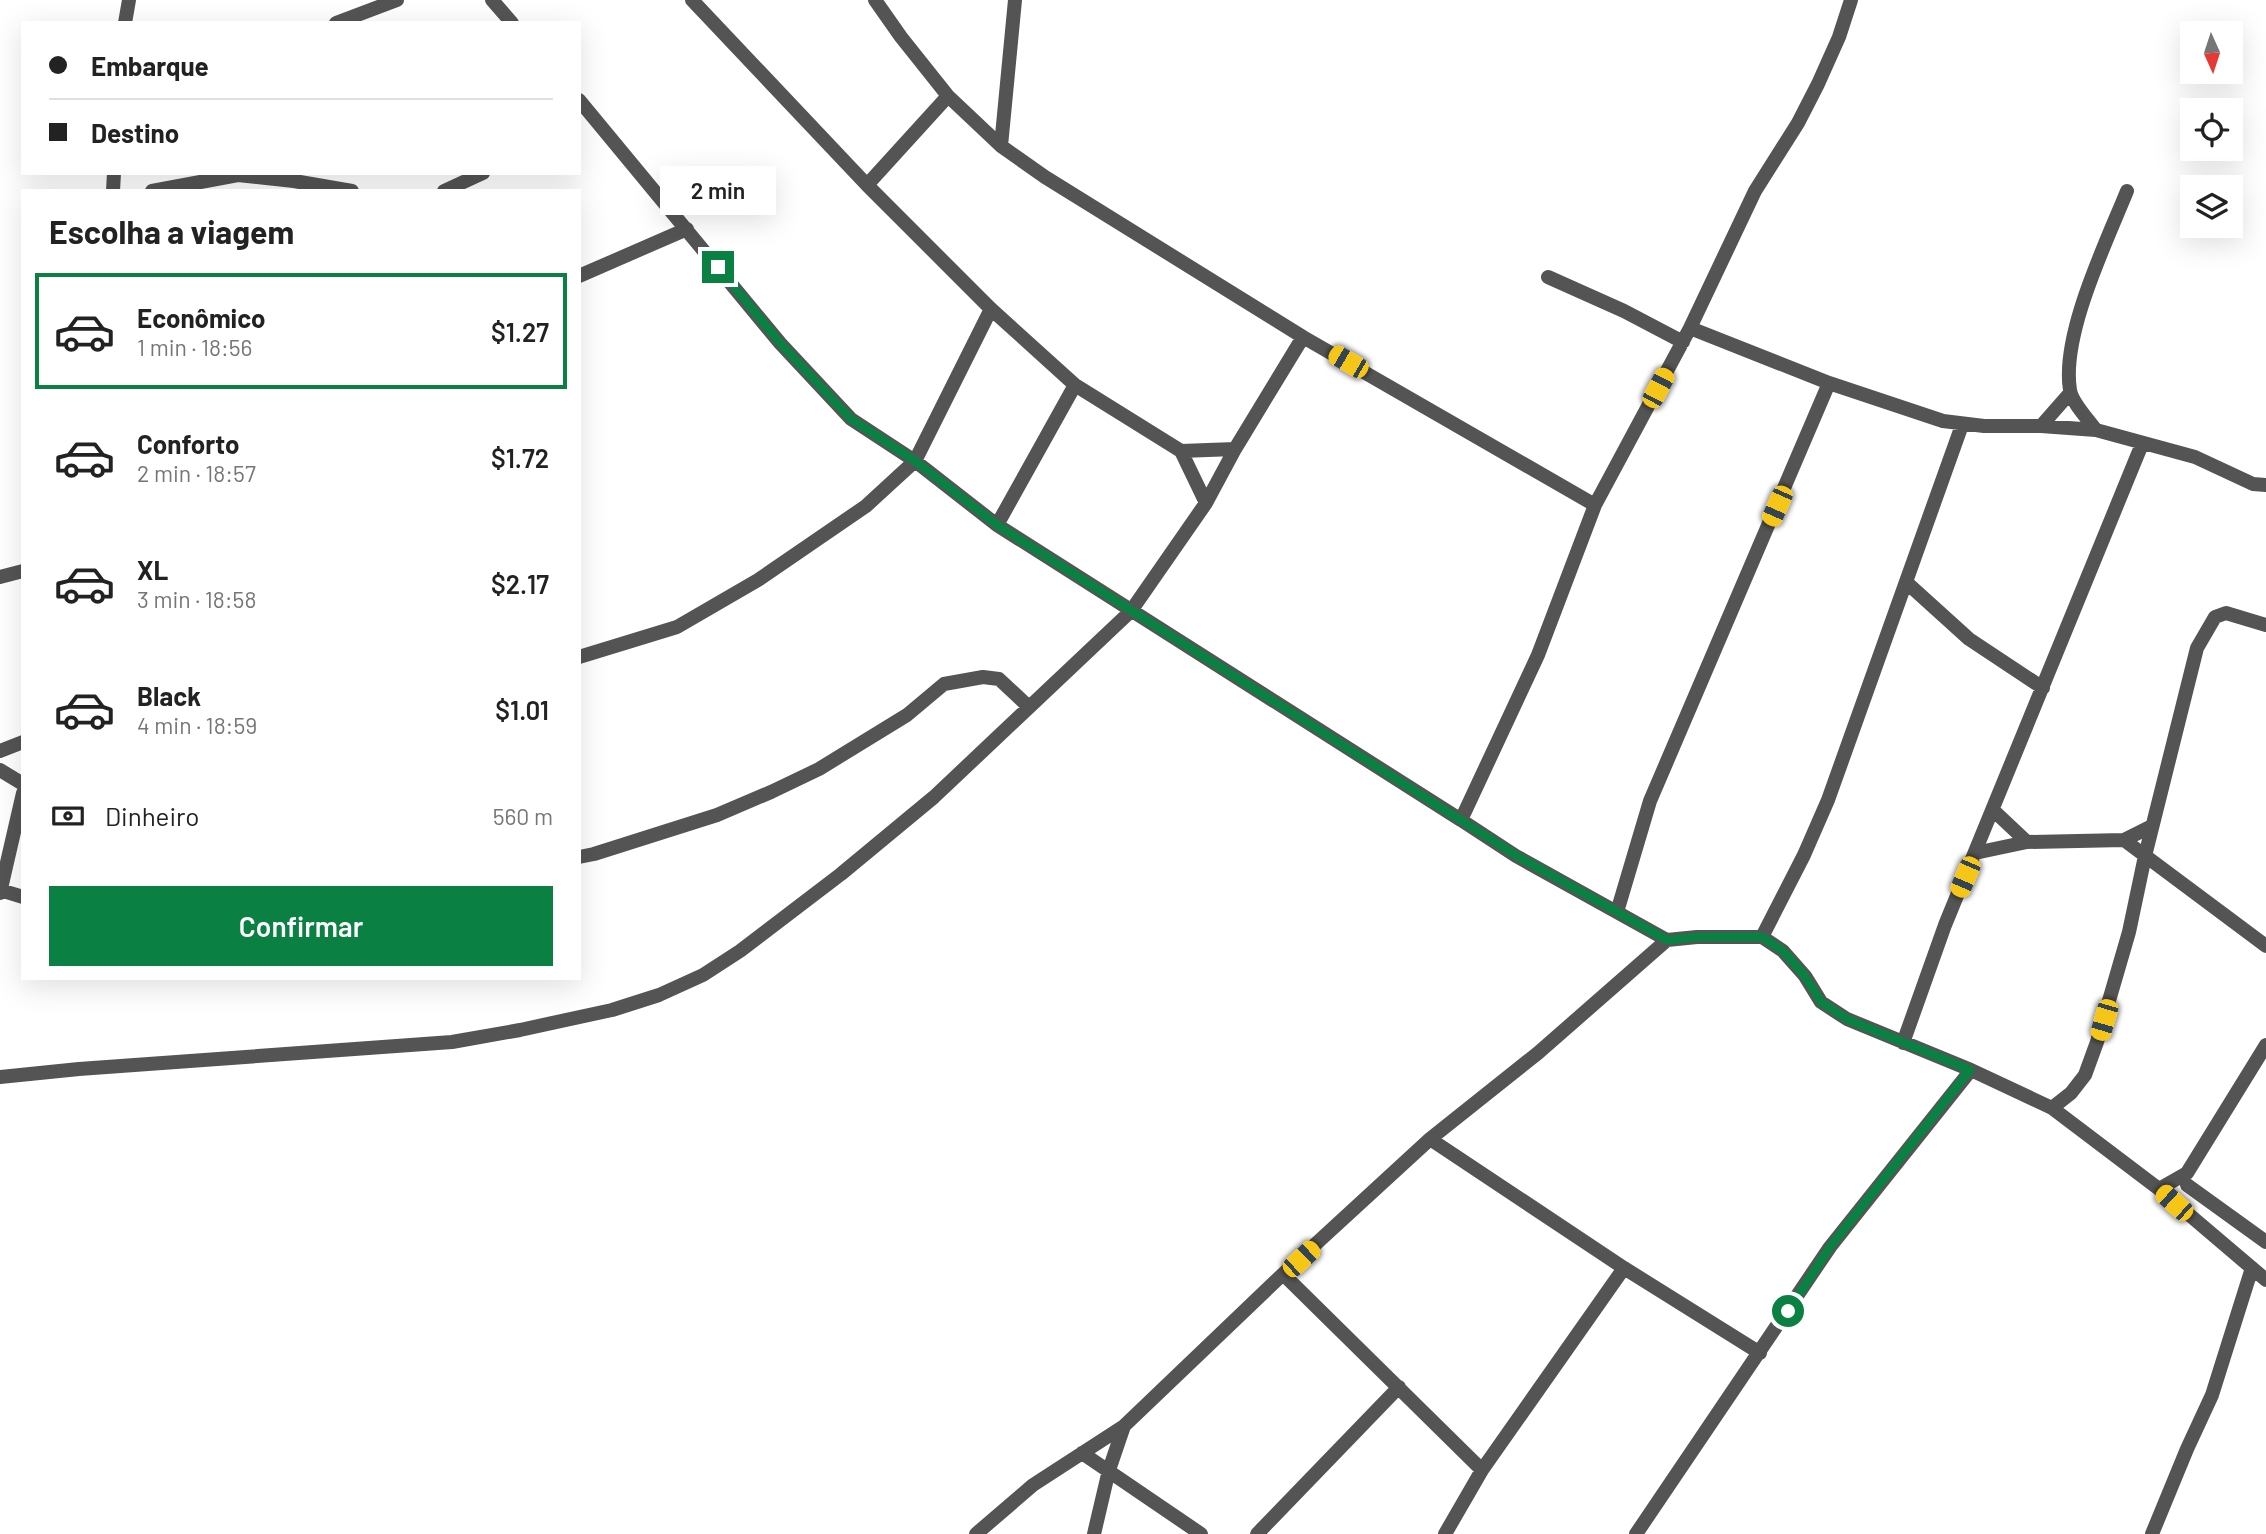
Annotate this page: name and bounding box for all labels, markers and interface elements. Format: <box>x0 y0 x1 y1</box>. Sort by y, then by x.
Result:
north arrow <box>2180 21 2244 84</box>
map controls <box>2180 21 2243 238</box>
text: Embarque <box>91 50 209 81</box>
button: locate <box>2180 98 2243 161</box>
text: Destino <box>91 117 179 148</box>
callout: 2 min <box>660 166 776 215</box>
button: layers <box>2180 175 2243 238</box>
text: 2 min <box>691 176 745 204</box>
text: Escolha a viagem <box>49 212 294 250</box>
route end <box>702 251 734 283</box>
icon: car <box>53 300 116 363</box>
text: Econômico <box>137 302 266 333</box>
text: $1.27 <box>491 316 549 347</box>
text: 1 min · 18:56 <box>137 333 252 361</box>
car <box>1325 342 1372 382</box>
car <box>1639 365 1678 411</box>
icon: car <box>53 426 116 489</box>
text: Conforto <box>137 428 240 459</box>
text: $1.72 <box>491 442 549 473</box>
text: 2 min · 18:57 <box>137 459 256 487</box>
car <box>1759 483 1796 529</box>
icon: car <box>53 552 116 615</box>
text: XL <box>137 554 168 585</box>
text: $2.17 <box>491 568 549 599</box>
text: 3 min · 18:58 <box>137 585 256 613</box>
icon: car <box>53 678 116 741</box>
text: Black <box>137 680 201 711</box>
text: $1.01 <box>495 694 549 725</box>
text: 4 min · 18:59 <box>137 711 257 739</box>
icon: cash <box>49 797 87 835</box>
text: Dinheiro <box>105 800 200 831</box>
text: 560 m <box>493 802 553 830</box>
car <box>1948 854 1983 900</box>
button: Confirmar <box>49 886 553 966</box>
car <box>2089 997 2120 1043</box>
car <box>2152 1181 2197 1225</box>
car <box>1279 1237 1324 1281</box>
route start <box>1772 1295 1804 1327</box>

